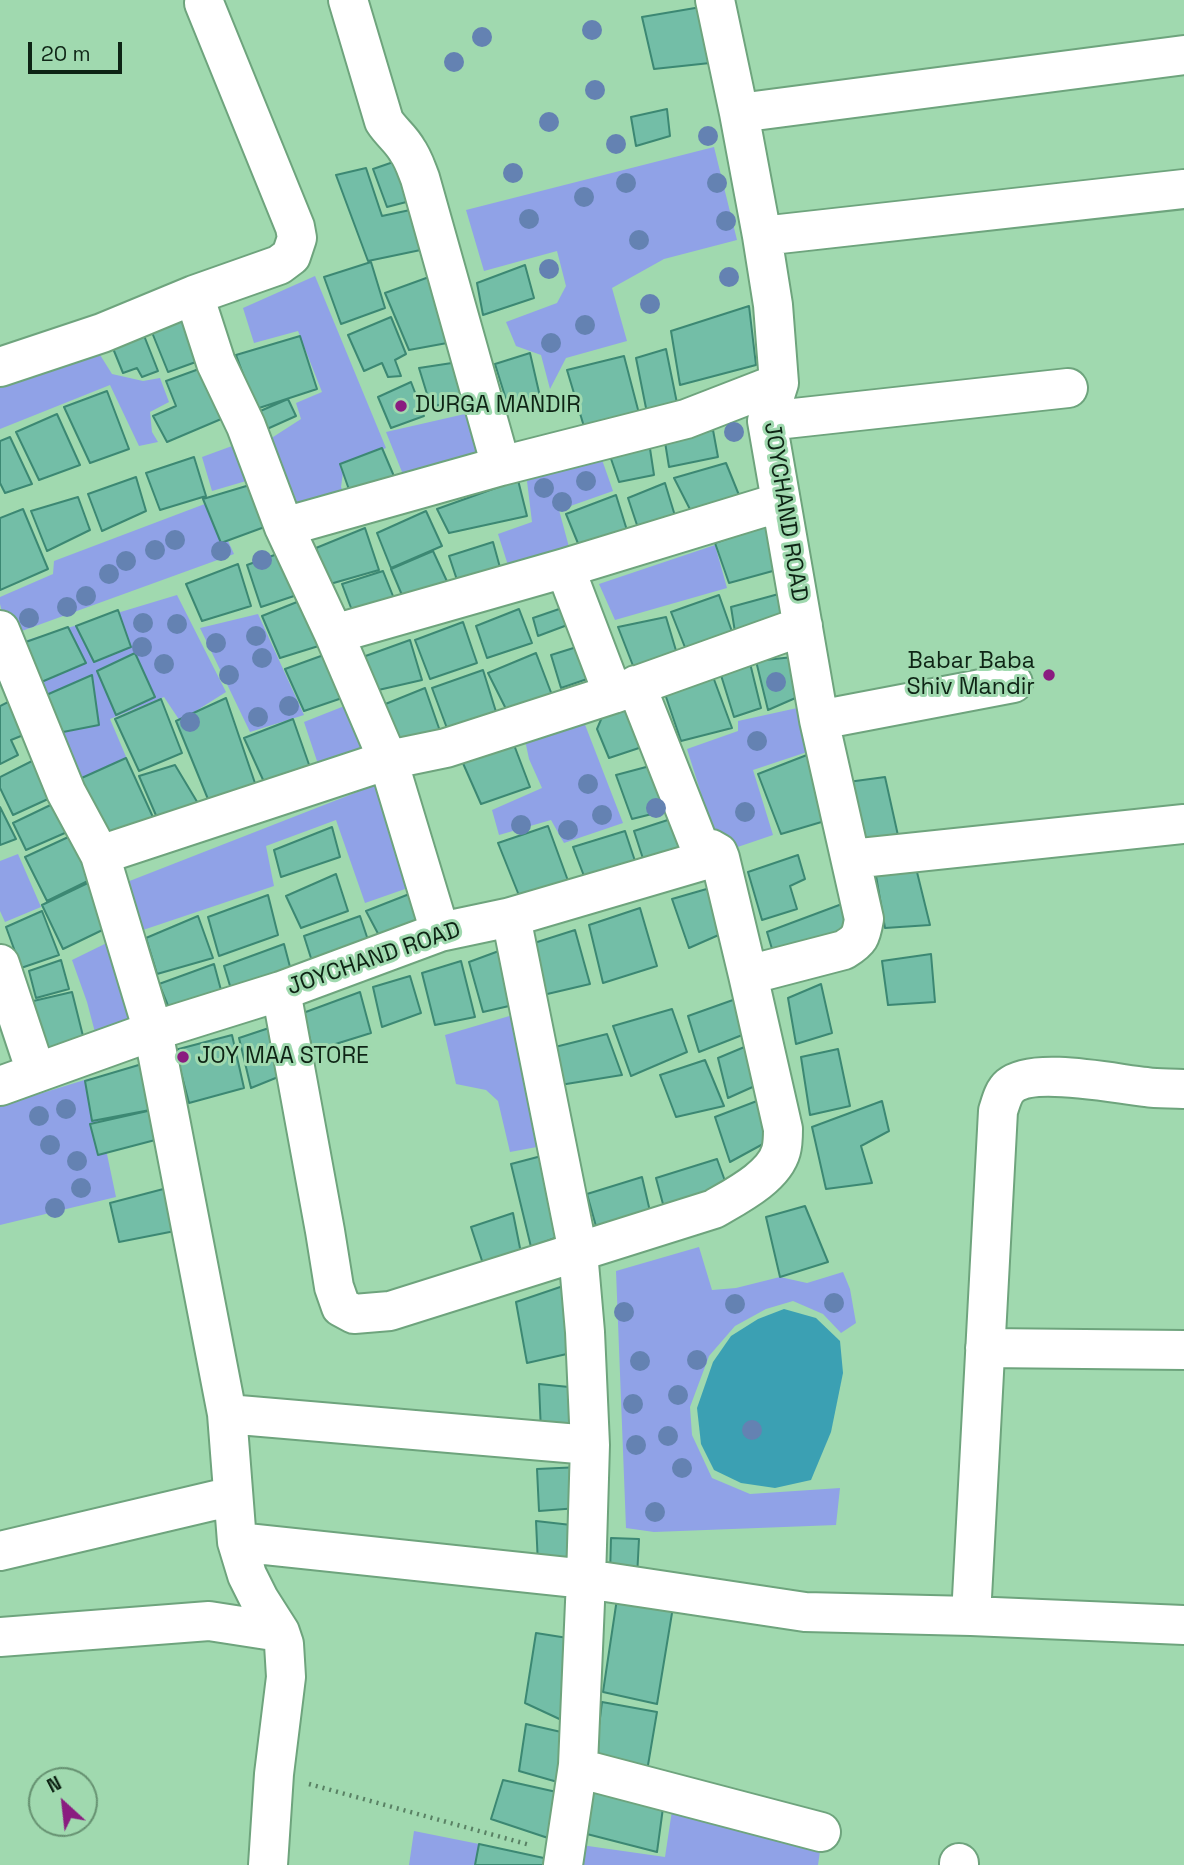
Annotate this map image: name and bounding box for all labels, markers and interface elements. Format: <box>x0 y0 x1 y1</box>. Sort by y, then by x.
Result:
scale bar <box>32 28 126 72</box>
text: 20 m <box>41 40 91 67</box>
place label: DURGA MANDIR <box>415 392 581 420</box>
marker: DURGA MANDIR <box>393 398 409 414</box>
street label: JOYCHAND ROAD <box>757 420 813 604</box>
place label: Babar Baba Shiv Mandir <box>907 648 1035 702</box>
marker: Babar Baba Shiv Mandir <box>1041 667 1057 683</box>
street label: JOYCHAND ROAD <box>284 916 464 1002</box>
place label: JOY MAA STORE <box>197 1043 369 1071</box>
marker: JOY MAA STORE <box>175 1049 191 1065</box>
north arrow <box>28 1767 98 1837</box>
text: N <box>43 1771 65 1799</box>

